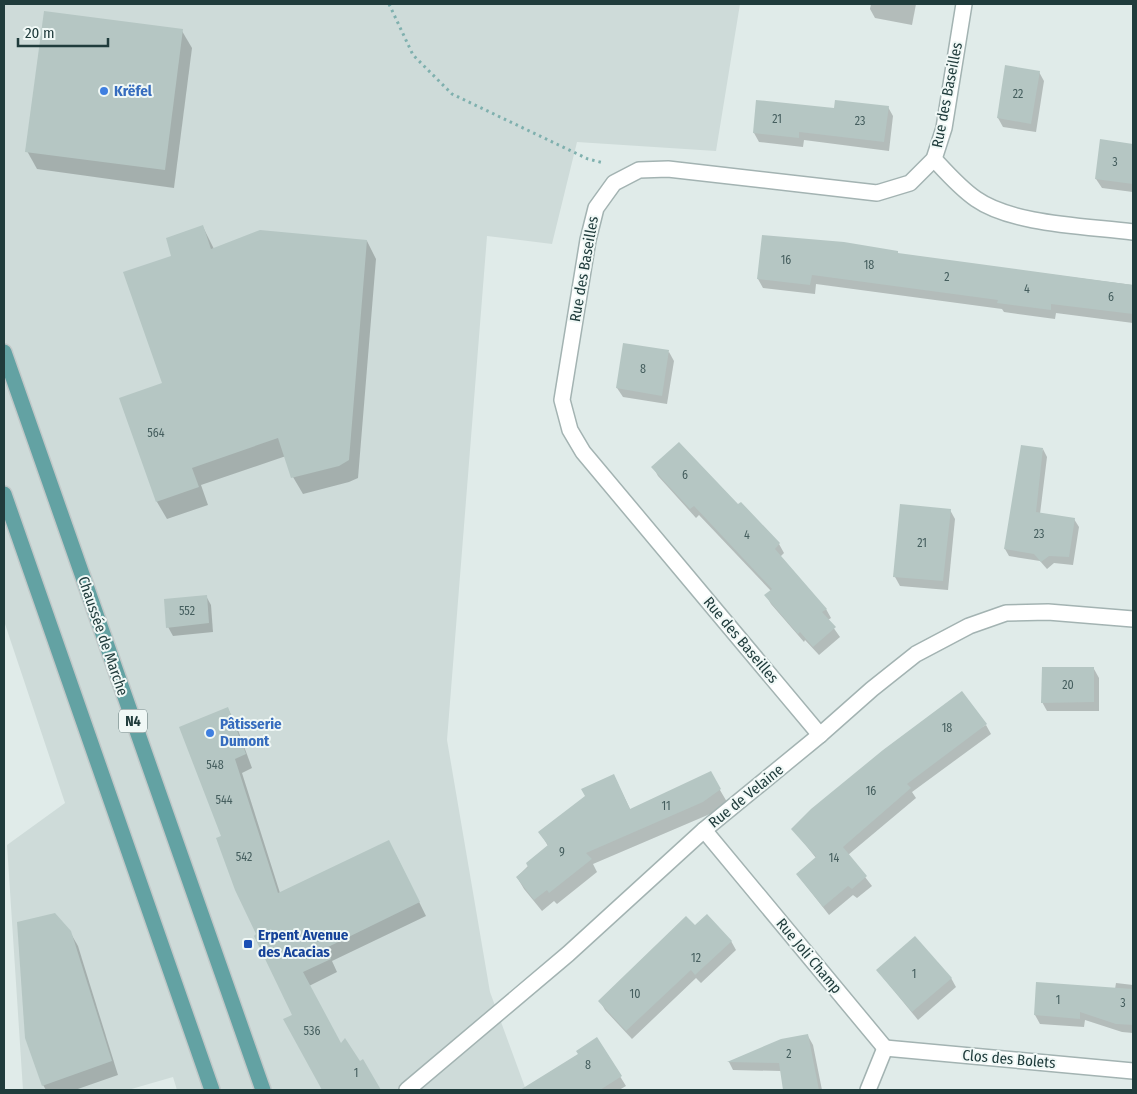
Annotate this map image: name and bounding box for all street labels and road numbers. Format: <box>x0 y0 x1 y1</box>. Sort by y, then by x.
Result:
street label: Rue des Baseilles <box>928 41 966 149</box>
street label: Rue des Baseilles <box>566 215 602 323</box>
street label: Chaussée de Marche <box>74 574 132 698</box>
street label: Rue des Baseilles <box>700 593 782 687</box>
road number: N4 <box>119 709 147 732</box>
street label: Rue de Velaine <box>705 760 787 832</box>
street label: Rue Joli Champ <box>772 915 846 997</box>
street label: Clos des Bolets <box>962 1046 1056 1072</box>

